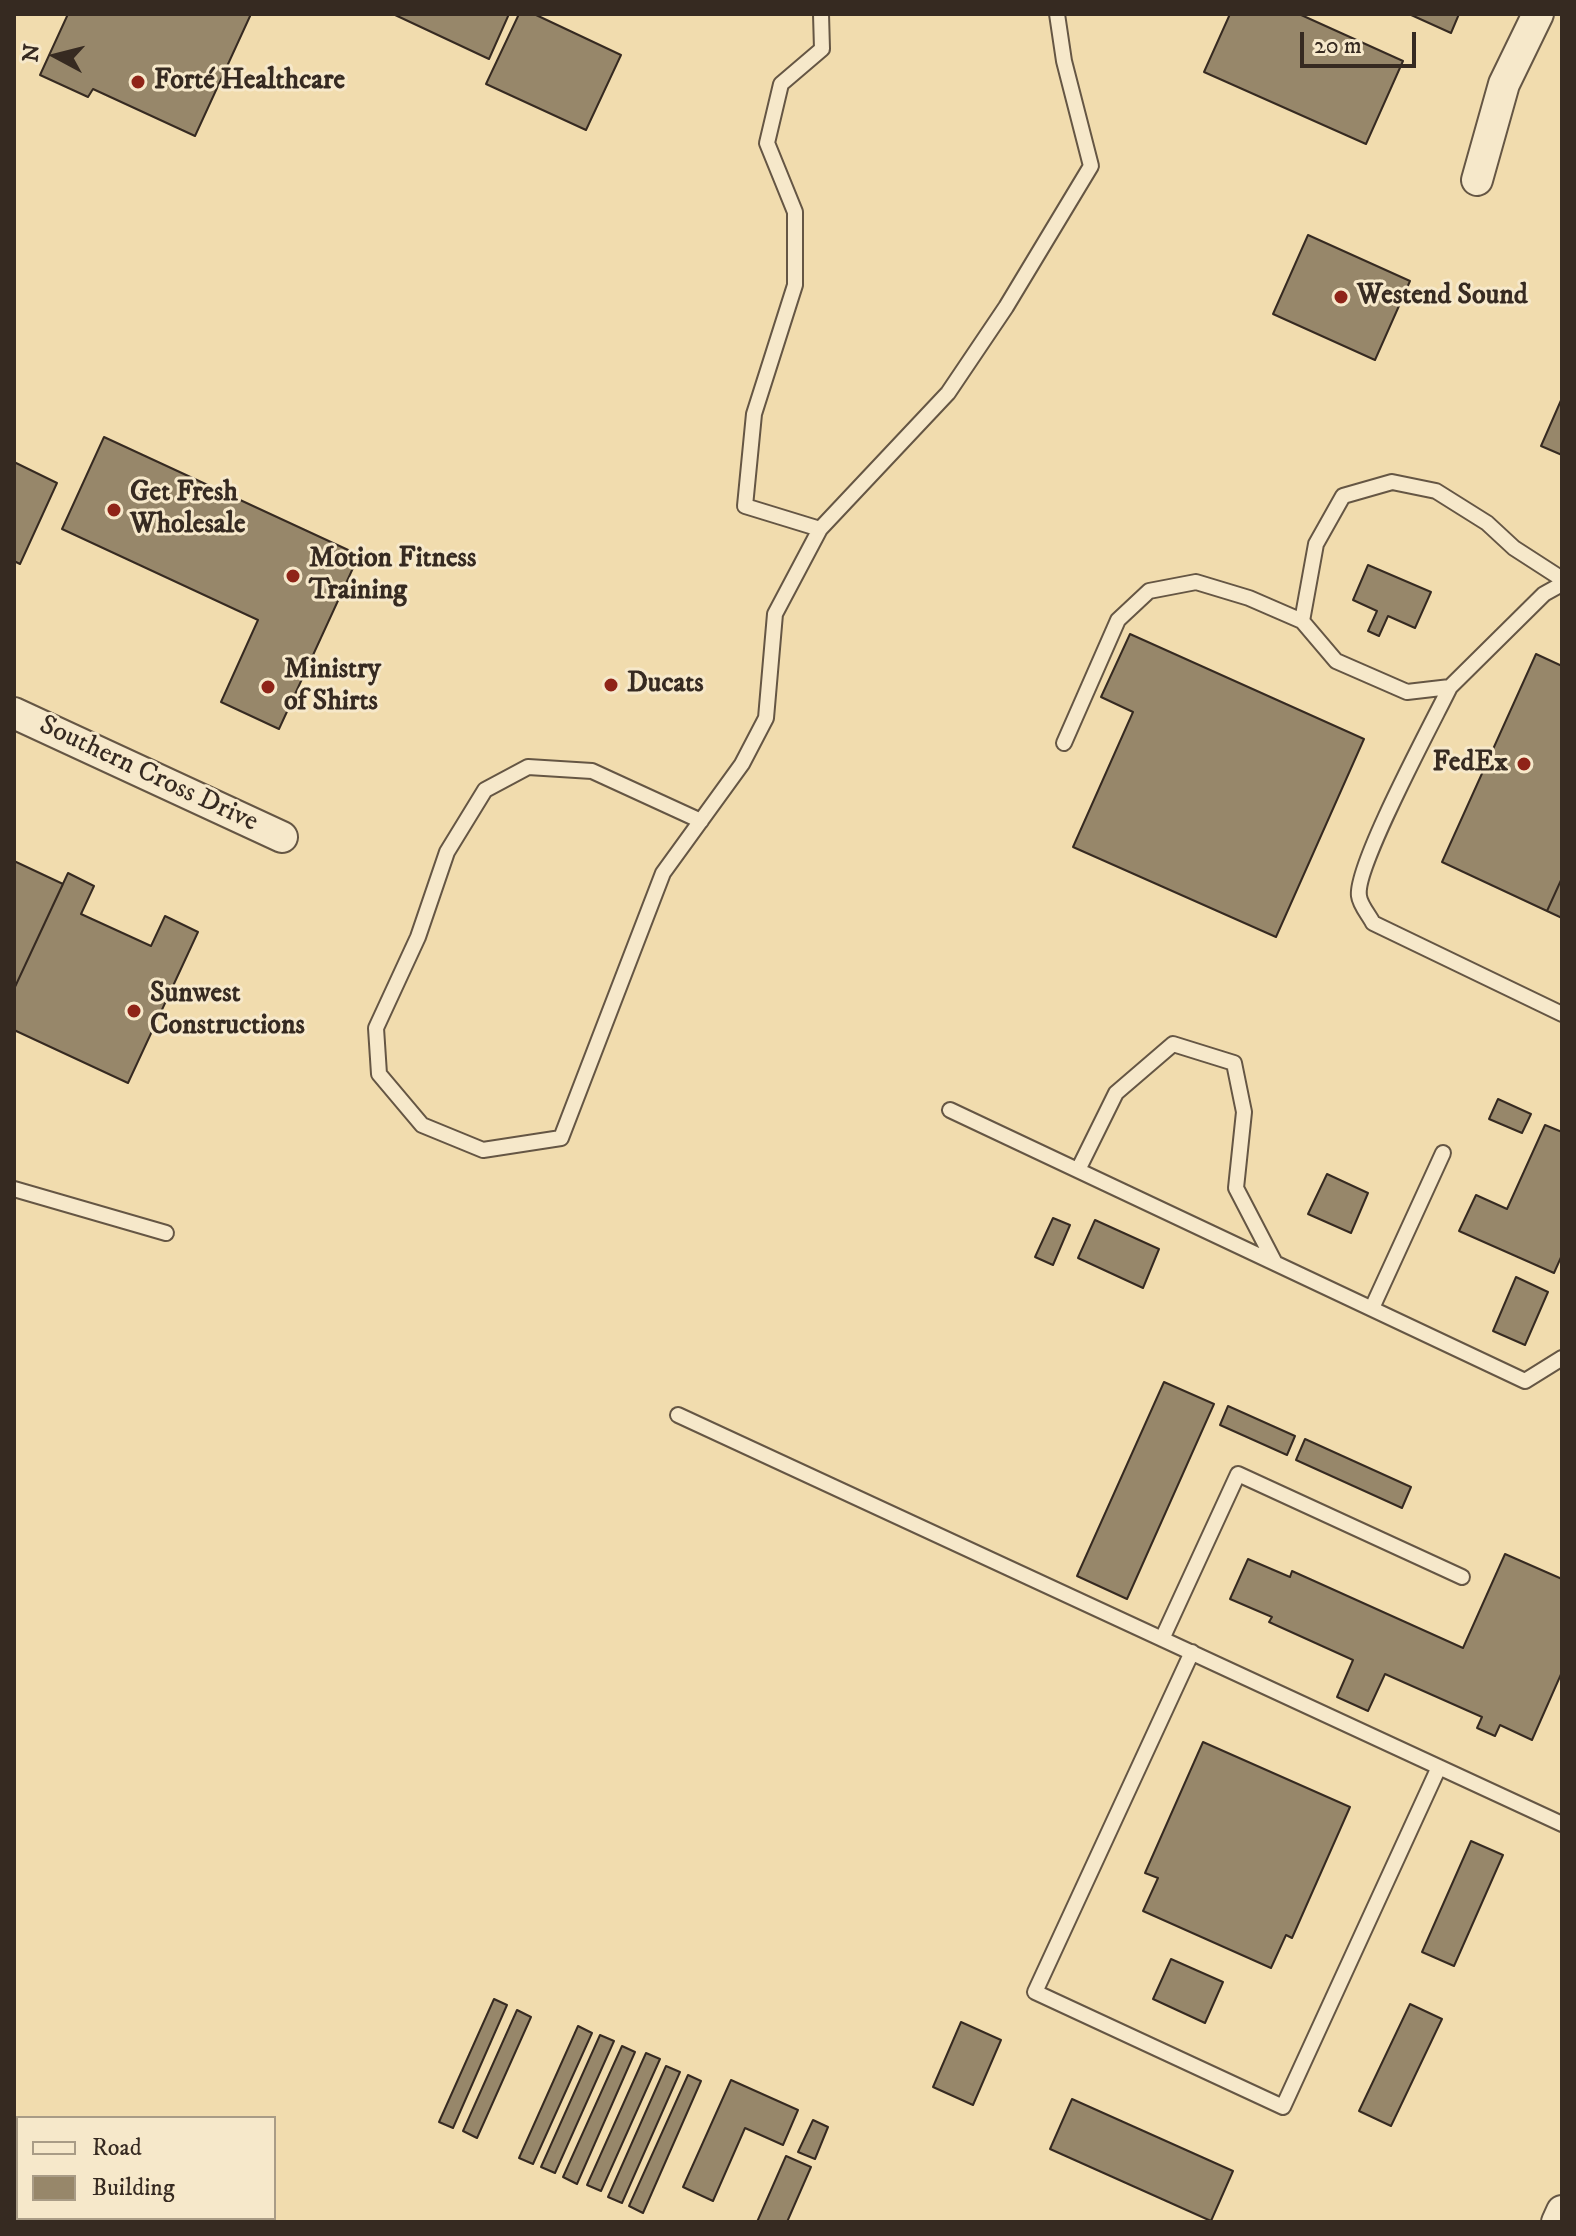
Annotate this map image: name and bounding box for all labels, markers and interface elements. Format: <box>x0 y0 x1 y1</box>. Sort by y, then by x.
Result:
north arrow <box>16 16 96 96</box>
scale bar <box>1304 16 1420 66</box>
text: 20 m <box>1314 31 1362 61</box>
text: N <box>17 42 46 64</box>
place label: Forté Healthcare <box>154 65 345 99</box>
marker: Forté Healthcare <box>129 73 147 91</box>
place label: Westend Sound <box>1357 280 1528 314</box>
marker: Westend Sound <box>1332 288 1350 306</box>
place label: Get Fresh Wholesale <box>130 477 246 543</box>
marker: Get Fresh Wholesale <box>105 501 123 519</box>
place label: Motion Fitness Training <box>309 543 476 609</box>
marker: Motion Fitness Training <box>284 567 302 585</box>
place label: Ministry of Shirts <box>284 654 381 720</box>
place label: Ducats <box>627 668 704 702</box>
marker: Ducats <box>602 676 620 694</box>
marker: Ministry of Shirts <box>259 678 277 696</box>
street label: Southern Cross Drive <box>33 710 263 840</box>
place label: FedEx <box>1432 747 1508 781</box>
marker: FedEx <box>1515 755 1533 773</box>
place label: Sunwest Constructions <box>150 978 305 1044</box>
marker: Sunwest Constructions <box>125 1002 143 1020</box>
legend <box>16 2116 276 2220</box>
text: Road <box>92 2133 142 2163</box>
text: Building <box>92 2173 175 2203</box>

